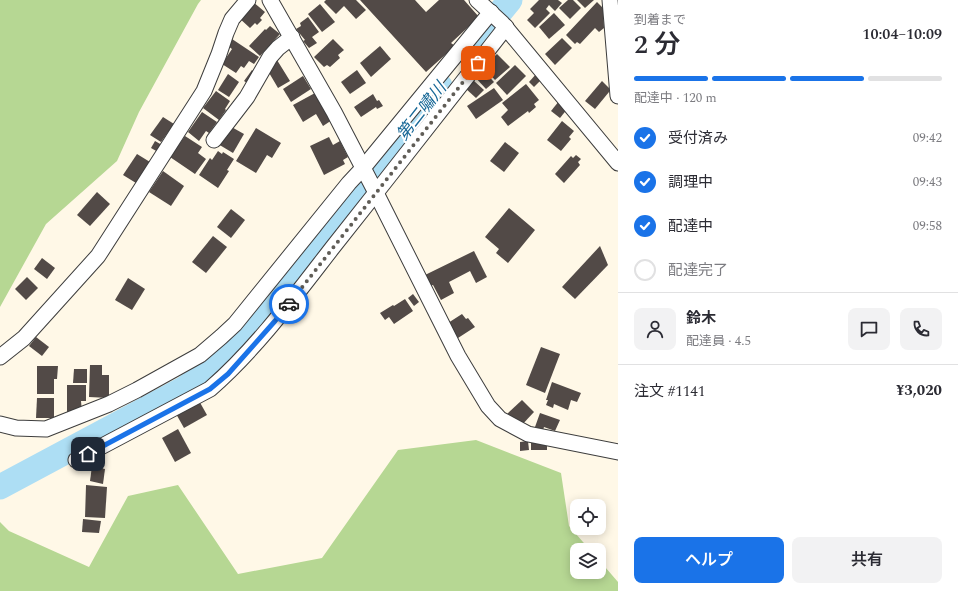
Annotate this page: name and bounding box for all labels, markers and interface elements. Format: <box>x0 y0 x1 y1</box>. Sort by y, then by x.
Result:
text: 到着まで <box>634 10 686 30</box>
text: 10:04–10:09 <box>862 23 942 46</box>
text: 2 分 <box>634 25 680 65</box>
pin <box>461 46 495 80</box>
icon: bag <box>467 52 489 74</box>
water label: 第二嘯川 <box>391 75 454 146</box>
text: 配達中 · 120 m <box>634 88 717 108</box>
icon: check <box>634 127 656 149</box>
text: 受付済み <box>668 127 728 150</box>
text: 09:42 <box>913 128 942 148</box>
icon: check <box>634 171 656 193</box>
text: 調理中 <box>668 171 713 194</box>
text: 09:43 <box>913 172 942 192</box>
icon: check <box>634 215 656 237</box>
text: 配達中 <box>668 215 713 238</box>
text: 09:58 <box>913 216 942 236</box>
text: 配達完了 <box>668 259 728 282</box>
courier <box>269 284 309 324</box>
icon: car <box>278 293 300 315</box>
text: 鈴木 <box>686 307 716 330</box>
button: person <box>634 308 676 350</box>
button: chat <box>848 308 890 350</box>
button: phone <box>900 308 942 350</box>
text: 配達員 · 4.5 <box>686 331 751 351</box>
text: ¥3,020 <box>896 379 942 402</box>
text: 注文 #1141 <box>634 380 705 403</box>
pin <box>71 437 105 471</box>
icon: home <box>77 443 99 465</box>
map controls <box>570 499 606 579</box>
button: locate <box>570 499 606 535</box>
button: ヘルプ <box>634 537 784 583</box>
button: 共有 <box>792 537 942 583</box>
button: layers <box>570 543 606 579</box>

